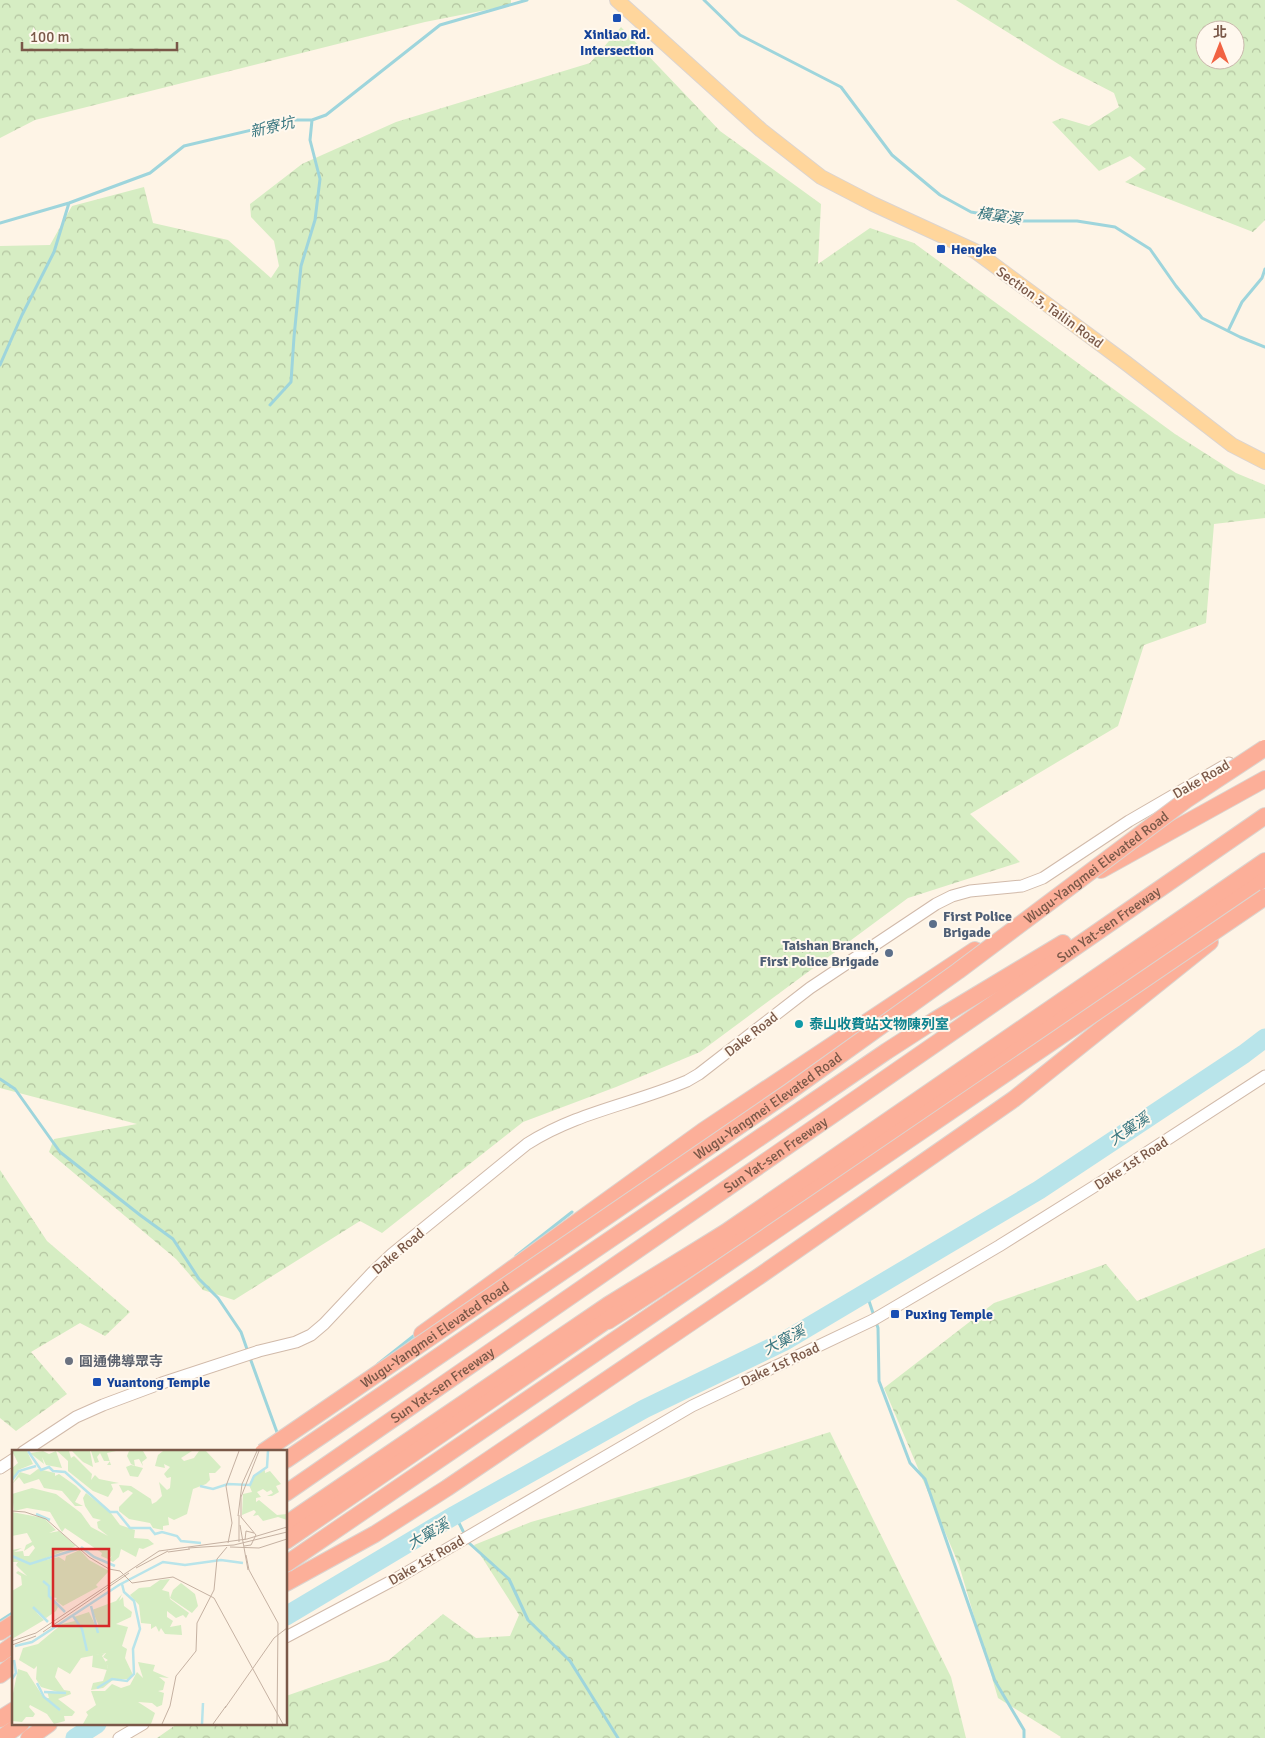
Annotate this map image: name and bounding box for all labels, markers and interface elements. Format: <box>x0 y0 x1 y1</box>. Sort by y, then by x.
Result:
marker: Xinliao Rd. Intersection <box>611 12 623 24</box>
scale bar <box>22 20 178 52</box>
north arrow <box>1195 20 1245 70</box>
text: 北 <box>1213 24 1227 41</box>
place label: Xinliao Rd. Intersection <box>580 26 654 59</box>
text: 100 m <box>30 28 70 46</box>
water label: 新寮坑 <box>248 113 298 141</box>
water label: 橫窠溪 <box>975 204 1025 229</box>
place label: Hengke <box>951 241 997 258</box>
marker: Hengke <box>935 243 947 255</box>
street label: Section 3, Tailin Road <box>993 263 1106 352</box>
street label: Dake Road <box>1170 756 1233 803</box>
street label: Wugu-Yangmei Elevated Road <box>1021 808 1172 927</box>
street label: Sun Yat-sen Freeway <box>1054 883 1164 966</box>
place label: First Police Brigade <box>943 908 1012 941</box>
marker: First Police Brigade <box>927 918 939 930</box>
place label: Taishan Branch, First Police Brigade <box>759 937 879 970</box>
marker: Taishan Branch, First Police Brigade <box>883 947 895 959</box>
street label: Dake Road <box>721 1008 781 1060</box>
place label: 泰山收費站文物陳列室 <box>809 1016 949 1033</box>
marker: 泰山收費站文物陳列室 <box>793 1018 805 1030</box>
street label: Wugu-Yangmei Elevated Road <box>691 1049 845 1164</box>
water label: 大窠溪 <box>1105 1108 1154 1149</box>
street label: Sun Yat-sen Freeway <box>720 1113 831 1197</box>
street label: Dake 1st Road <box>1091 1133 1171 1194</box>
street label: Dake Road <box>369 1225 428 1278</box>
street label: Wugu-Yangmei Elevated Road <box>357 1278 513 1392</box>
place label: Puxing Temple <box>905 1306 993 1323</box>
marker: Puxing Temple <box>889 1308 901 1320</box>
water label: 大窠溪 <box>760 1321 810 1359</box>
street label: Dake 1st Road <box>738 1339 822 1390</box>
street label: Sun Yat-sen Freeway <box>387 1343 498 1427</box>
place label: 圓通佛導眾寺 <box>79 1353 163 1370</box>
marker: 圓通佛導眾寺 <box>63 1355 75 1367</box>
place label: Yuantong Temple <box>106 1374 210 1391</box>
marker: Yuantong Temple <box>91 1376 103 1388</box>
inset map <box>12 1450 288 1726</box>
water label: 大窠溪 <box>404 1514 454 1553</box>
street label: Dake 1st Road <box>385 1532 467 1589</box>

